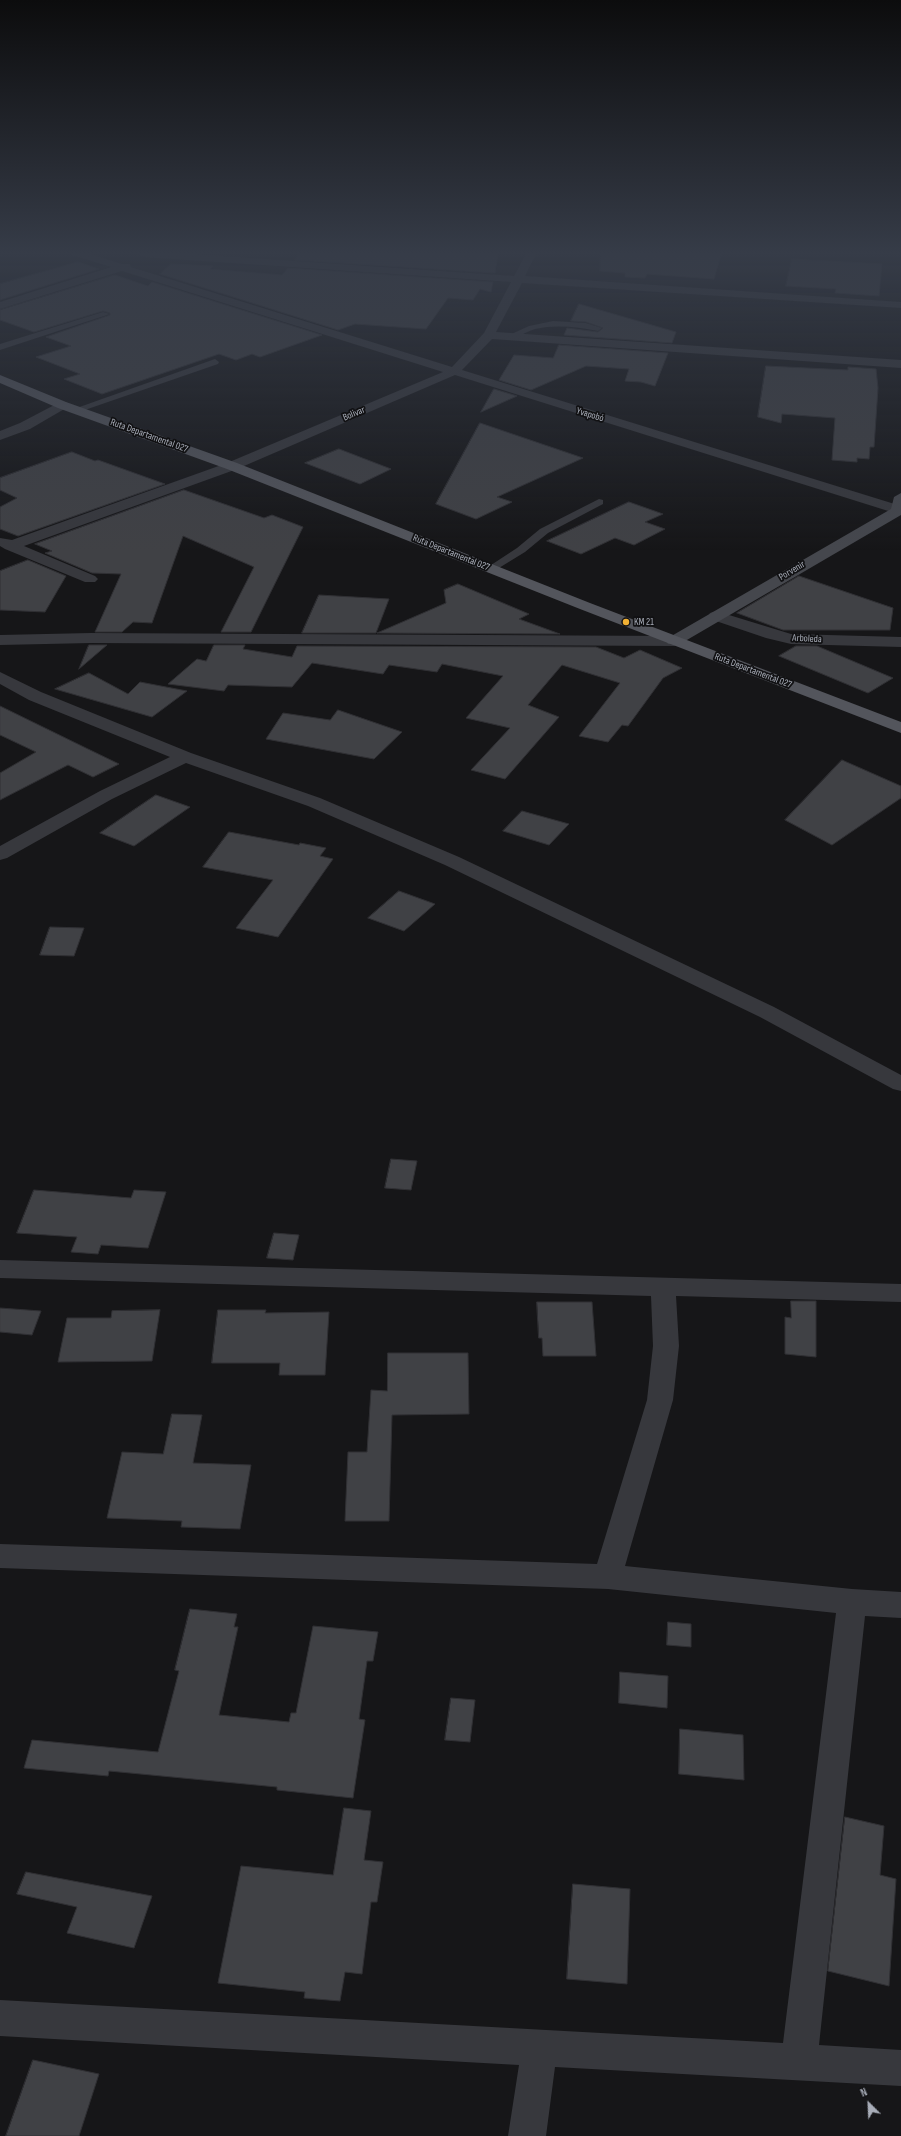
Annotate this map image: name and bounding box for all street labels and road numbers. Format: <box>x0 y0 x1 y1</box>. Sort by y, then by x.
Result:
street label: Bolivar <box>341 404 367 424</box>
street label: Yvapobó <box>575 405 605 425</box>
street label: Ruta Departamental 027 <box>109 416 189 456</box>
street label: Ruta Departamental 027 <box>411 532 491 574</box>
street label: Porvenir <box>777 559 807 583</box>
street label: Arboleda <box>792 632 822 646</box>
street label: Ruta Departamental 027 <box>713 651 793 691</box>

